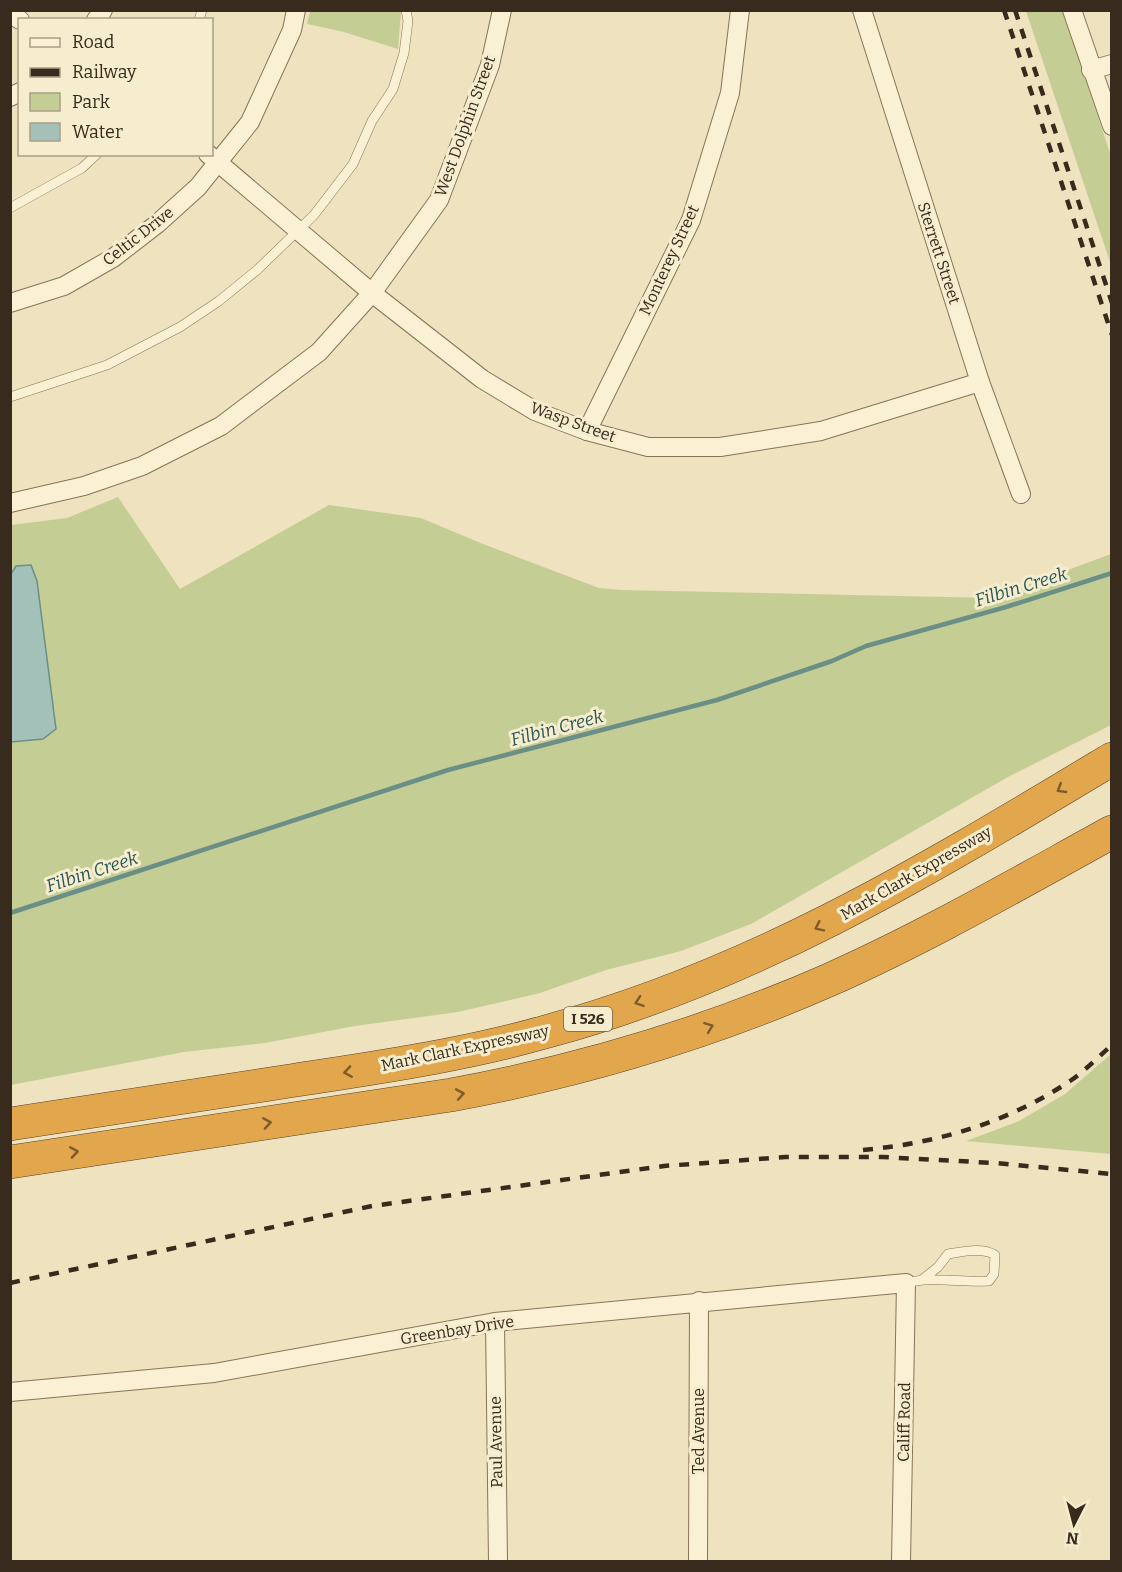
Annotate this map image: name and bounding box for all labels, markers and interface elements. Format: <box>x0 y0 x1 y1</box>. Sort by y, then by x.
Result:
legend <box>18 18 213 156</box>
text: Road <box>72 31 115 53</box>
street label: West Dolphin Street <box>431 53 499 199</box>
text: Railway <box>72 61 137 83</box>
text: Park <box>72 91 111 113</box>
text: Water <box>72 121 123 143</box>
street label: Sterrett Street <box>914 200 964 307</box>
street label: Celtic Drive <box>99 202 177 270</box>
street label: Monterey Street <box>635 202 703 318</box>
street label: Wasp Street <box>528 398 618 446</box>
water label: Filbin Creek <box>972 563 1070 611</box>
water label: Filbin Creek <box>508 705 606 751</box>
one-way arrow <box>1057 781 1067 793</box>
street label: Mark Clark Expressway <box>837 822 995 924</box>
water label: Filbin Creek <box>43 847 141 897</box>
one-way arrow <box>815 920 826 932</box>
one-way arrow <box>634 995 645 1007</box>
road number: I 526 <box>564 1007 612 1031</box>
street label: Mark Clark Expressway <box>379 1021 551 1075</box>
one-way arrow <box>703 1021 713 1034</box>
one-way arrow <box>344 1065 353 1077</box>
one-way arrow <box>455 1088 464 1100</box>
one-way arrow <box>262 1118 272 1130</box>
one-way arrow <box>70 1147 79 1159</box>
street label: Greenbay Drive <box>399 1312 515 1348</box>
street label: Califf Road <box>894 1381 914 1462</box>
street label: Ted Avenue <box>689 1388 708 1474</box>
street label: Paul Avenue <box>486 1396 506 1488</box>
north arrow <box>1044 1494 1104 1554</box>
text: N <box>1065 1528 1080 1549</box>

